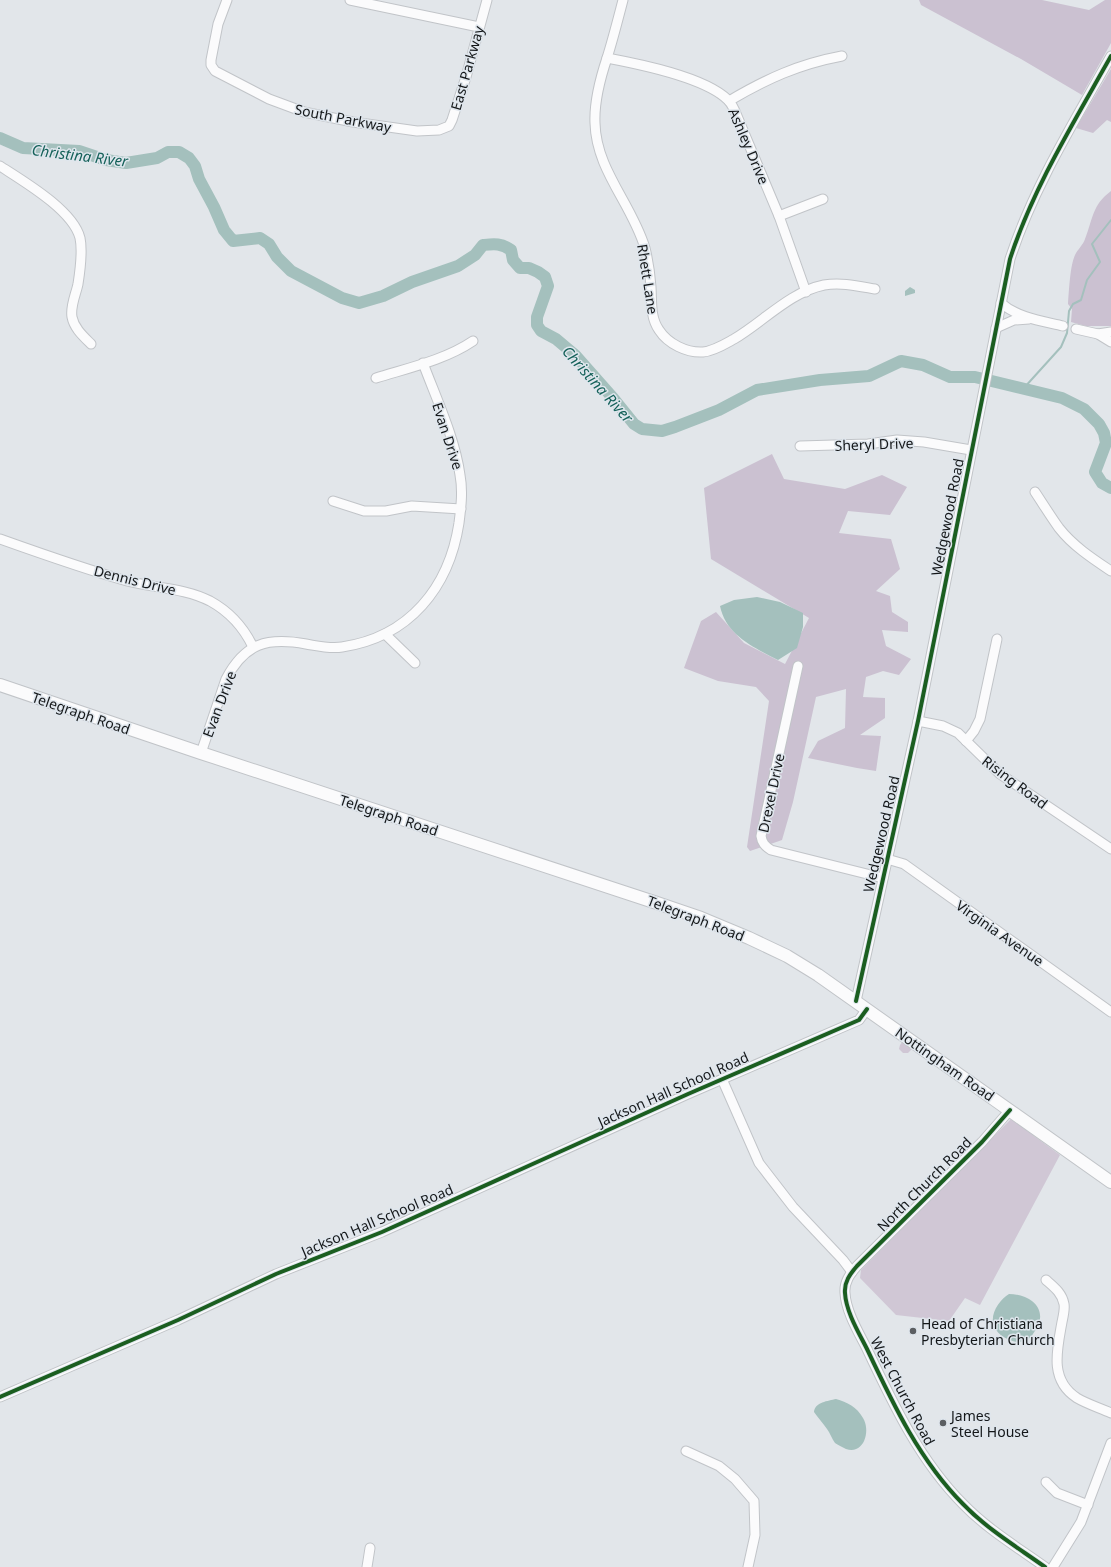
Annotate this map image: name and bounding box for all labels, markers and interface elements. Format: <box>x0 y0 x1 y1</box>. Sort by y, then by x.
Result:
street label: East Parkway <box>446 23 488 112</box>
street label: South Parkway <box>293 99 394 137</box>
street label: Ashley Drive <box>724 105 774 187</box>
water label: Christina River <box>31 139 130 171</box>
street label: Rhett Lane <box>633 243 663 316</box>
water label: Christina River <box>558 341 638 427</box>
street label: Evan Drive <box>428 400 468 472</box>
street label: Sheryl Drive <box>834 433 914 455</box>
street label: Wedgewood Road <box>926 457 968 577</box>
street label: Dennis Drive <box>92 561 178 599</box>
street label: Evan Drive <box>198 668 240 740</box>
street label: Telegraph Road <box>29 687 133 739</box>
street label: Rising Road <box>978 751 1052 813</box>
street label: Drexel Drive <box>753 752 789 834</box>
street label: Wedgewood Road <box>858 774 904 894</box>
street label: Telegraph Road <box>337 790 441 840</box>
street label: Telegraph Road <box>645 891 747 945</box>
street label: Virginia Avenue <box>952 896 1048 970</box>
street label: Nottingham Road <box>892 1023 998 1105</box>
street label: Jackson Hall School Road <box>593 1047 751 1132</box>
street label: North Church Road <box>873 1133 975 1235</box>
street label: Jackson Hall School Road <box>296 1179 456 1261</box>
place label: Head of Christiana Presbyterian Church <box>921 1314 1055 1349</box>
marker: Head of Christiana Presbyterian Church <box>908 1326 918 1336</box>
street label: West Church Road <box>866 1333 940 1449</box>
place label: James Steel House <box>949 1406 1029 1441</box>
marker: James Steel House <box>938 1418 948 1428</box>

